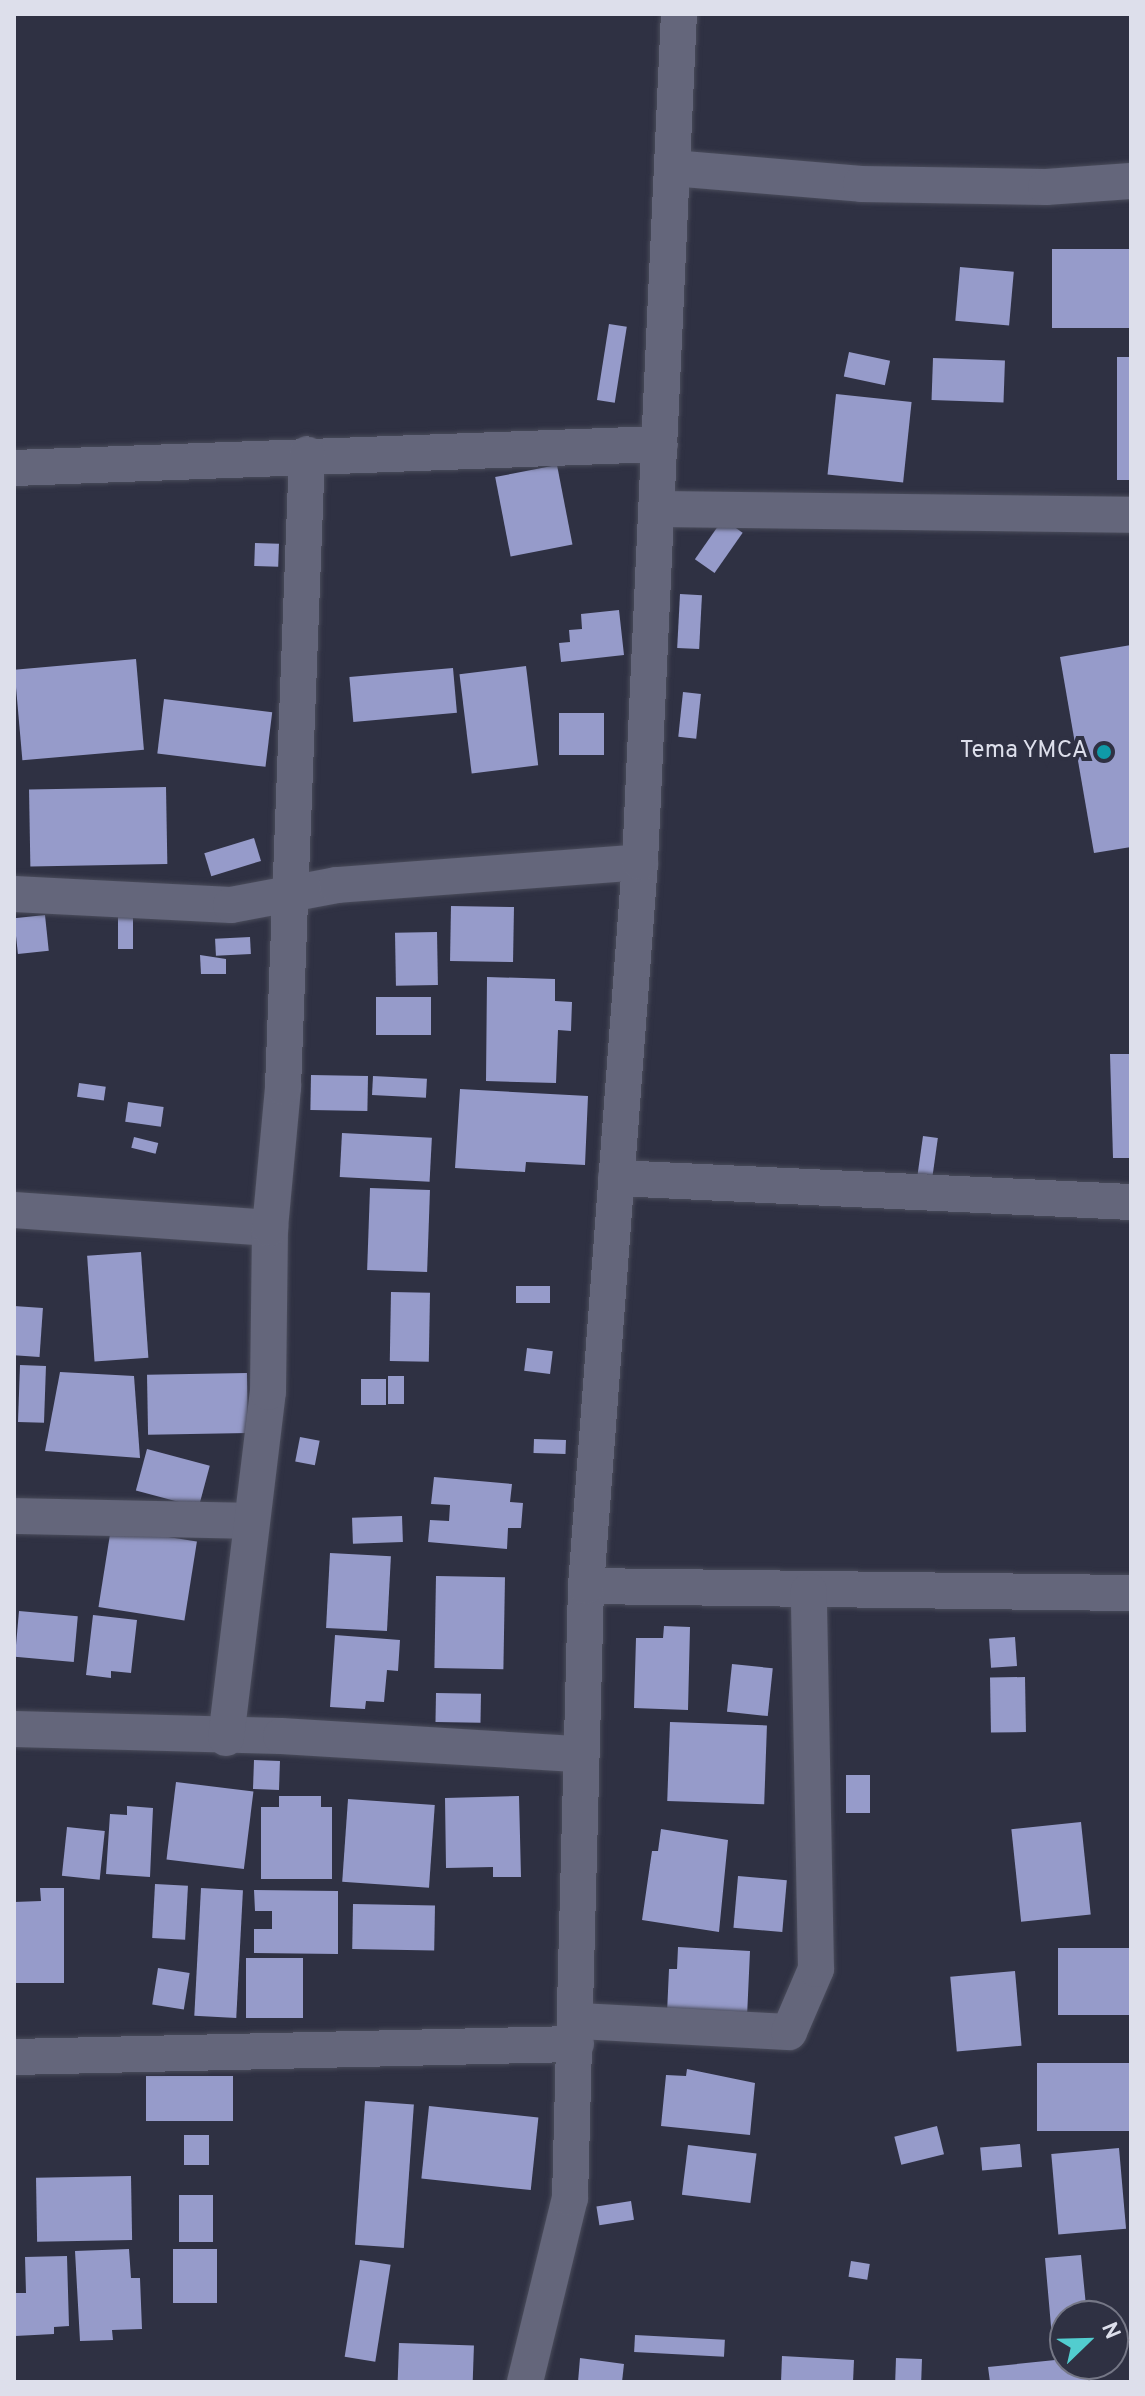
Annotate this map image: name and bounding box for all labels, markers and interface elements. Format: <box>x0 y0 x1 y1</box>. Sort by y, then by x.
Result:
place label: Tema YMCA <box>959 738 1088 766</box>
marker: Tema YMCA <box>1095 743 1113 761</box>
north arrow <box>1049 2300 1129 2380</box>
text: N <box>1094 2319 1125 2344</box>

